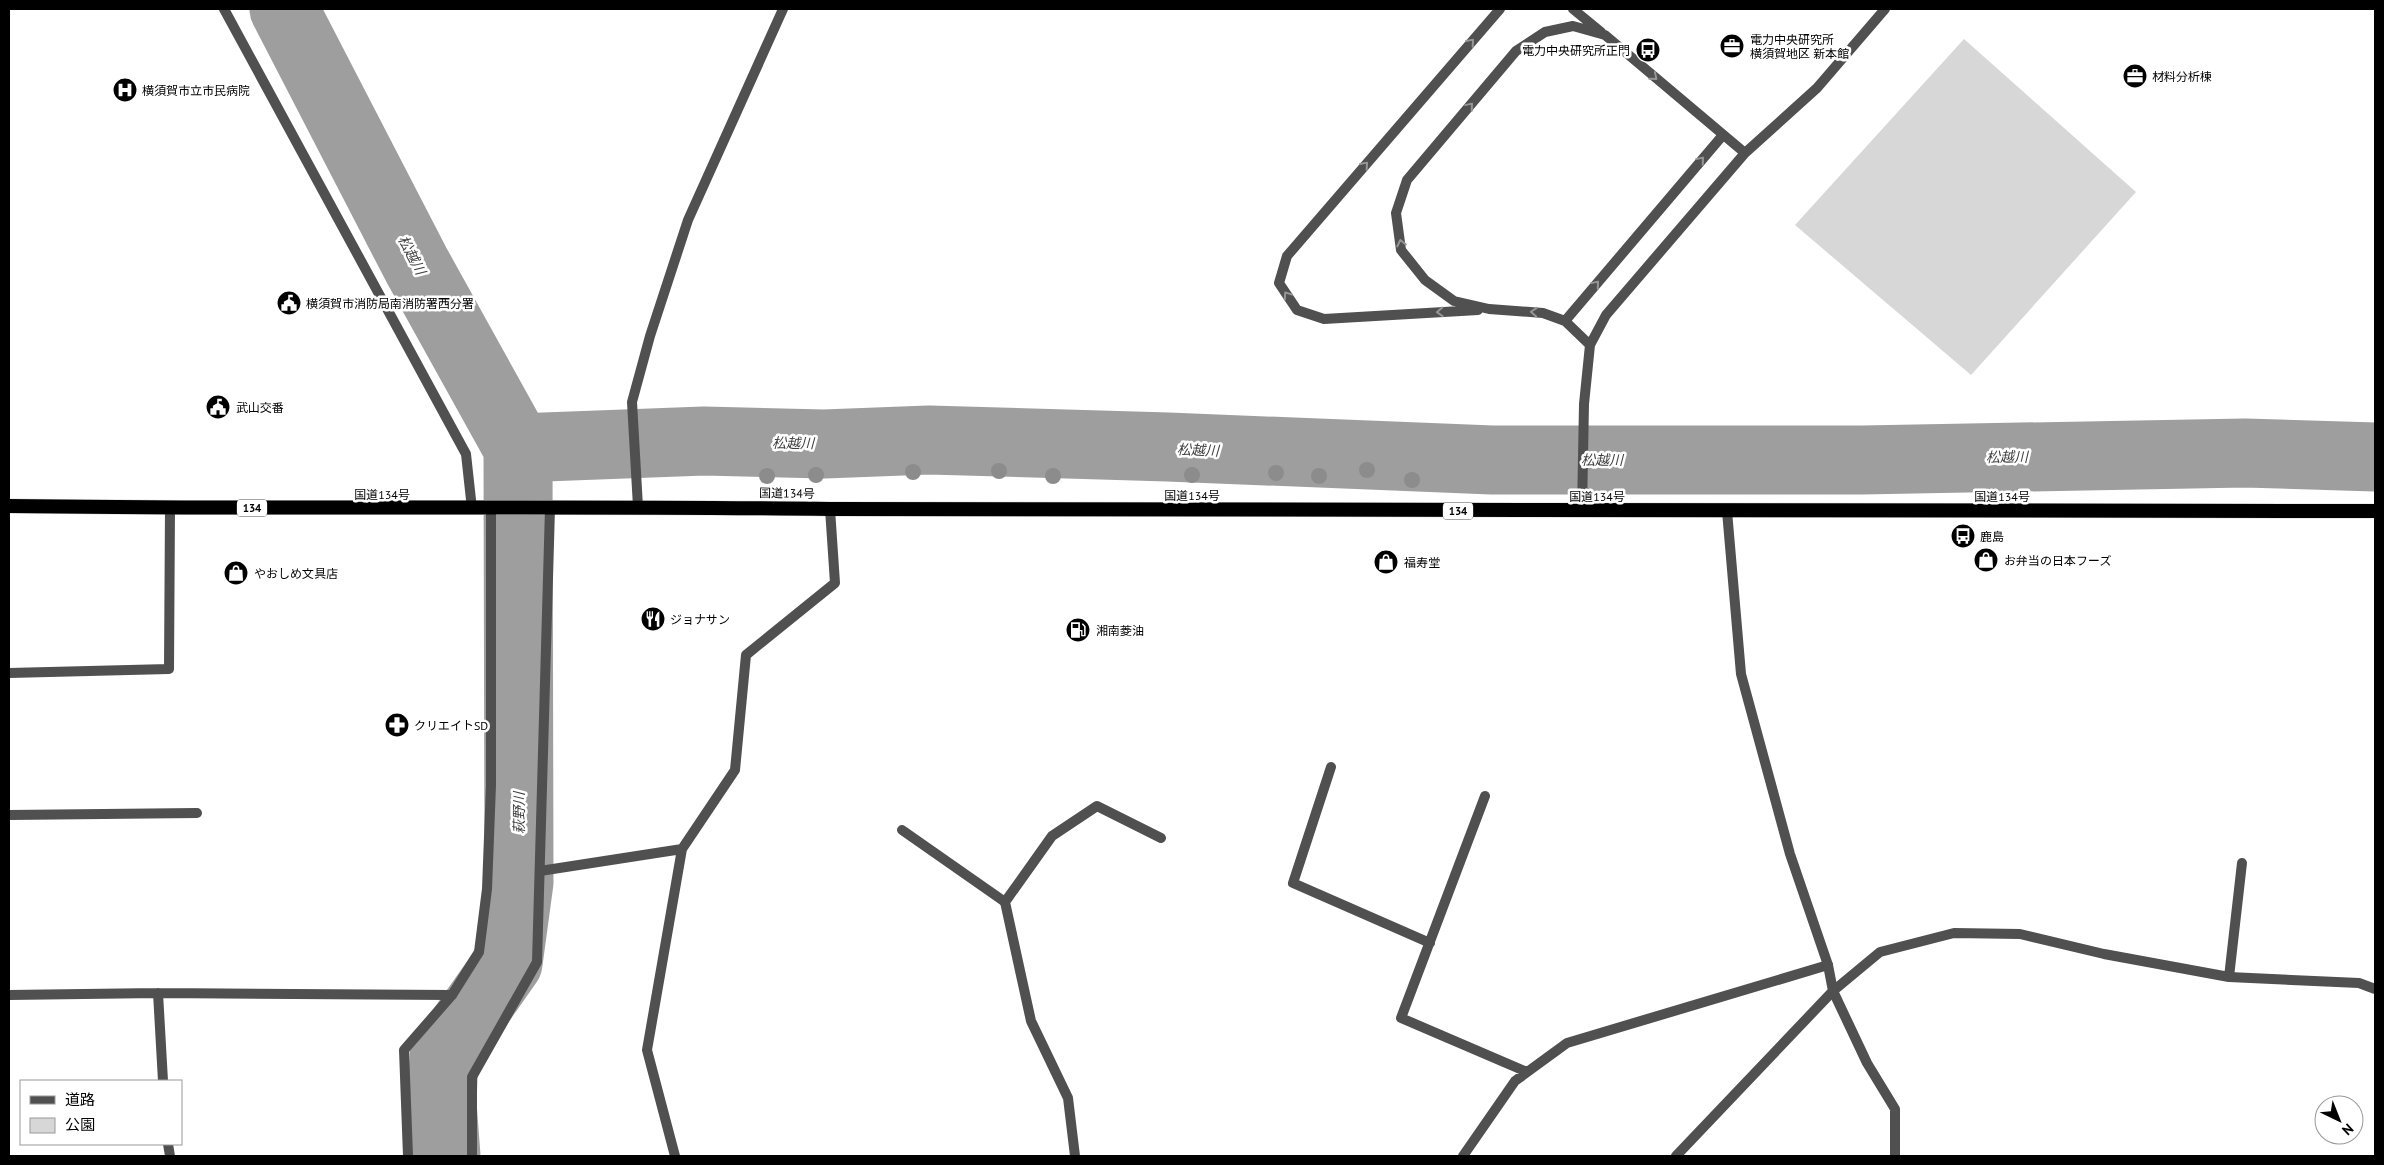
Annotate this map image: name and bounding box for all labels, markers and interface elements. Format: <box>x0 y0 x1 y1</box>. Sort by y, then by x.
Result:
place label: 電力中央研究所 横須賀地区 新本館 <box>1750 32 1849 61</box>
office icon: 電力中央研究所 横須賀地区 新本館 <box>1719 33 1745 59</box>
bus stop icon: 電力中央研究所正門 <box>1635 37 1661 63</box>
one-way arrow <box>1466 38 1475 47</box>
place label: 電力中央研究所正門 <box>1522 43 1630 58</box>
office icon: 材料分析棟 <box>2122 63 2148 89</box>
place label: 材料分析棟 <box>2152 69 2212 84</box>
one-way arrow <box>1648 71 1657 79</box>
hospital icon: 横須賀市立市民病院 <box>112 77 138 103</box>
place label: 横須賀市立市民病院 <box>142 83 250 98</box>
one-way arrow <box>1464 102 1473 111</box>
one-way arrow <box>1695 157 1704 166</box>
one-way arrow <box>1359 161 1368 170</box>
water label: 松越川 <box>394 232 431 280</box>
one-way arrow <box>1396 238 1407 247</box>
one-way arrow <box>1590 281 1599 290</box>
public building icon: 横須賀市消防局南消防署西分署 <box>276 290 302 316</box>
one-way arrow <box>1284 291 1293 301</box>
place label: 横須賀市消防局南消防署西分署 <box>306 296 474 311</box>
one-way arrow <box>1436 307 1444 318</box>
one-way arrow <box>1530 307 1538 318</box>
public building icon: 武山交番 <box>205 394 231 420</box>
place label: 武山交番 <box>236 400 284 415</box>
water label: 松越川 <box>772 434 816 452</box>
water label: 松越川 <box>1177 440 1221 460</box>
water label: 松越川 <box>1986 448 2030 466</box>
water label: 松越川 <box>1581 451 1625 469</box>
street label: 国道134号 <box>759 485 815 501</box>
street label: 国道134号 <box>354 487 410 502</box>
street label: 国道134号 <box>1164 488 1220 503</box>
street label: 国道134号 <box>1569 489 1625 504</box>
street label: 国道134号 <box>1974 489 2030 504</box>
road number: 134 <box>237 499 267 516</box>
road number: 134 <box>1443 502 1473 520</box>
bus stop icon: 鹿島 <box>1950 523 1976 549</box>
place label: 鹿島 <box>1980 529 2004 544</box>
shop icon: お弁当の日本フーズ <box>1973 547 1999 573</box>
shop icon: 福寿堂 <box>1373 549 1399 575</box>
place label: お弁当の日本フーズ <box>2004 553 2111 568</box>
place label: 福寿堂 <box>1404 555 1440 570</box>
shop icon: やおしめ文具店 <box>223 560 249 586</box>
place label: やおしめ文具店 <box>254 566 338 581</box>
restaurant icon: ジョナサン <box>640 606 666 632</box>
place label: ジョナサン <box>670 612 730 627</box>
fuel station icon: 湘南菱油 <box>1065 617 1091 643</box>
place label: 湘南菱油 <box>1096 623 1144 638</box>
pharmacy icon: クリエイトSD <box>384 712 410 738</box>
place label: クリエイトSD <box>414 718 488 733</box>
water label: 萩野川 <box>510 790 528 834</box>
legend <box>20 1080 182 1145</box>
text: 道路 <box>65 1090 95 1109</box>
north arrow <box>2314 1095 2364 1145</box>
text: 公園 <box>65 1115 95 1134</box>
text: N <box>2338 1120 2357 1139</box>

